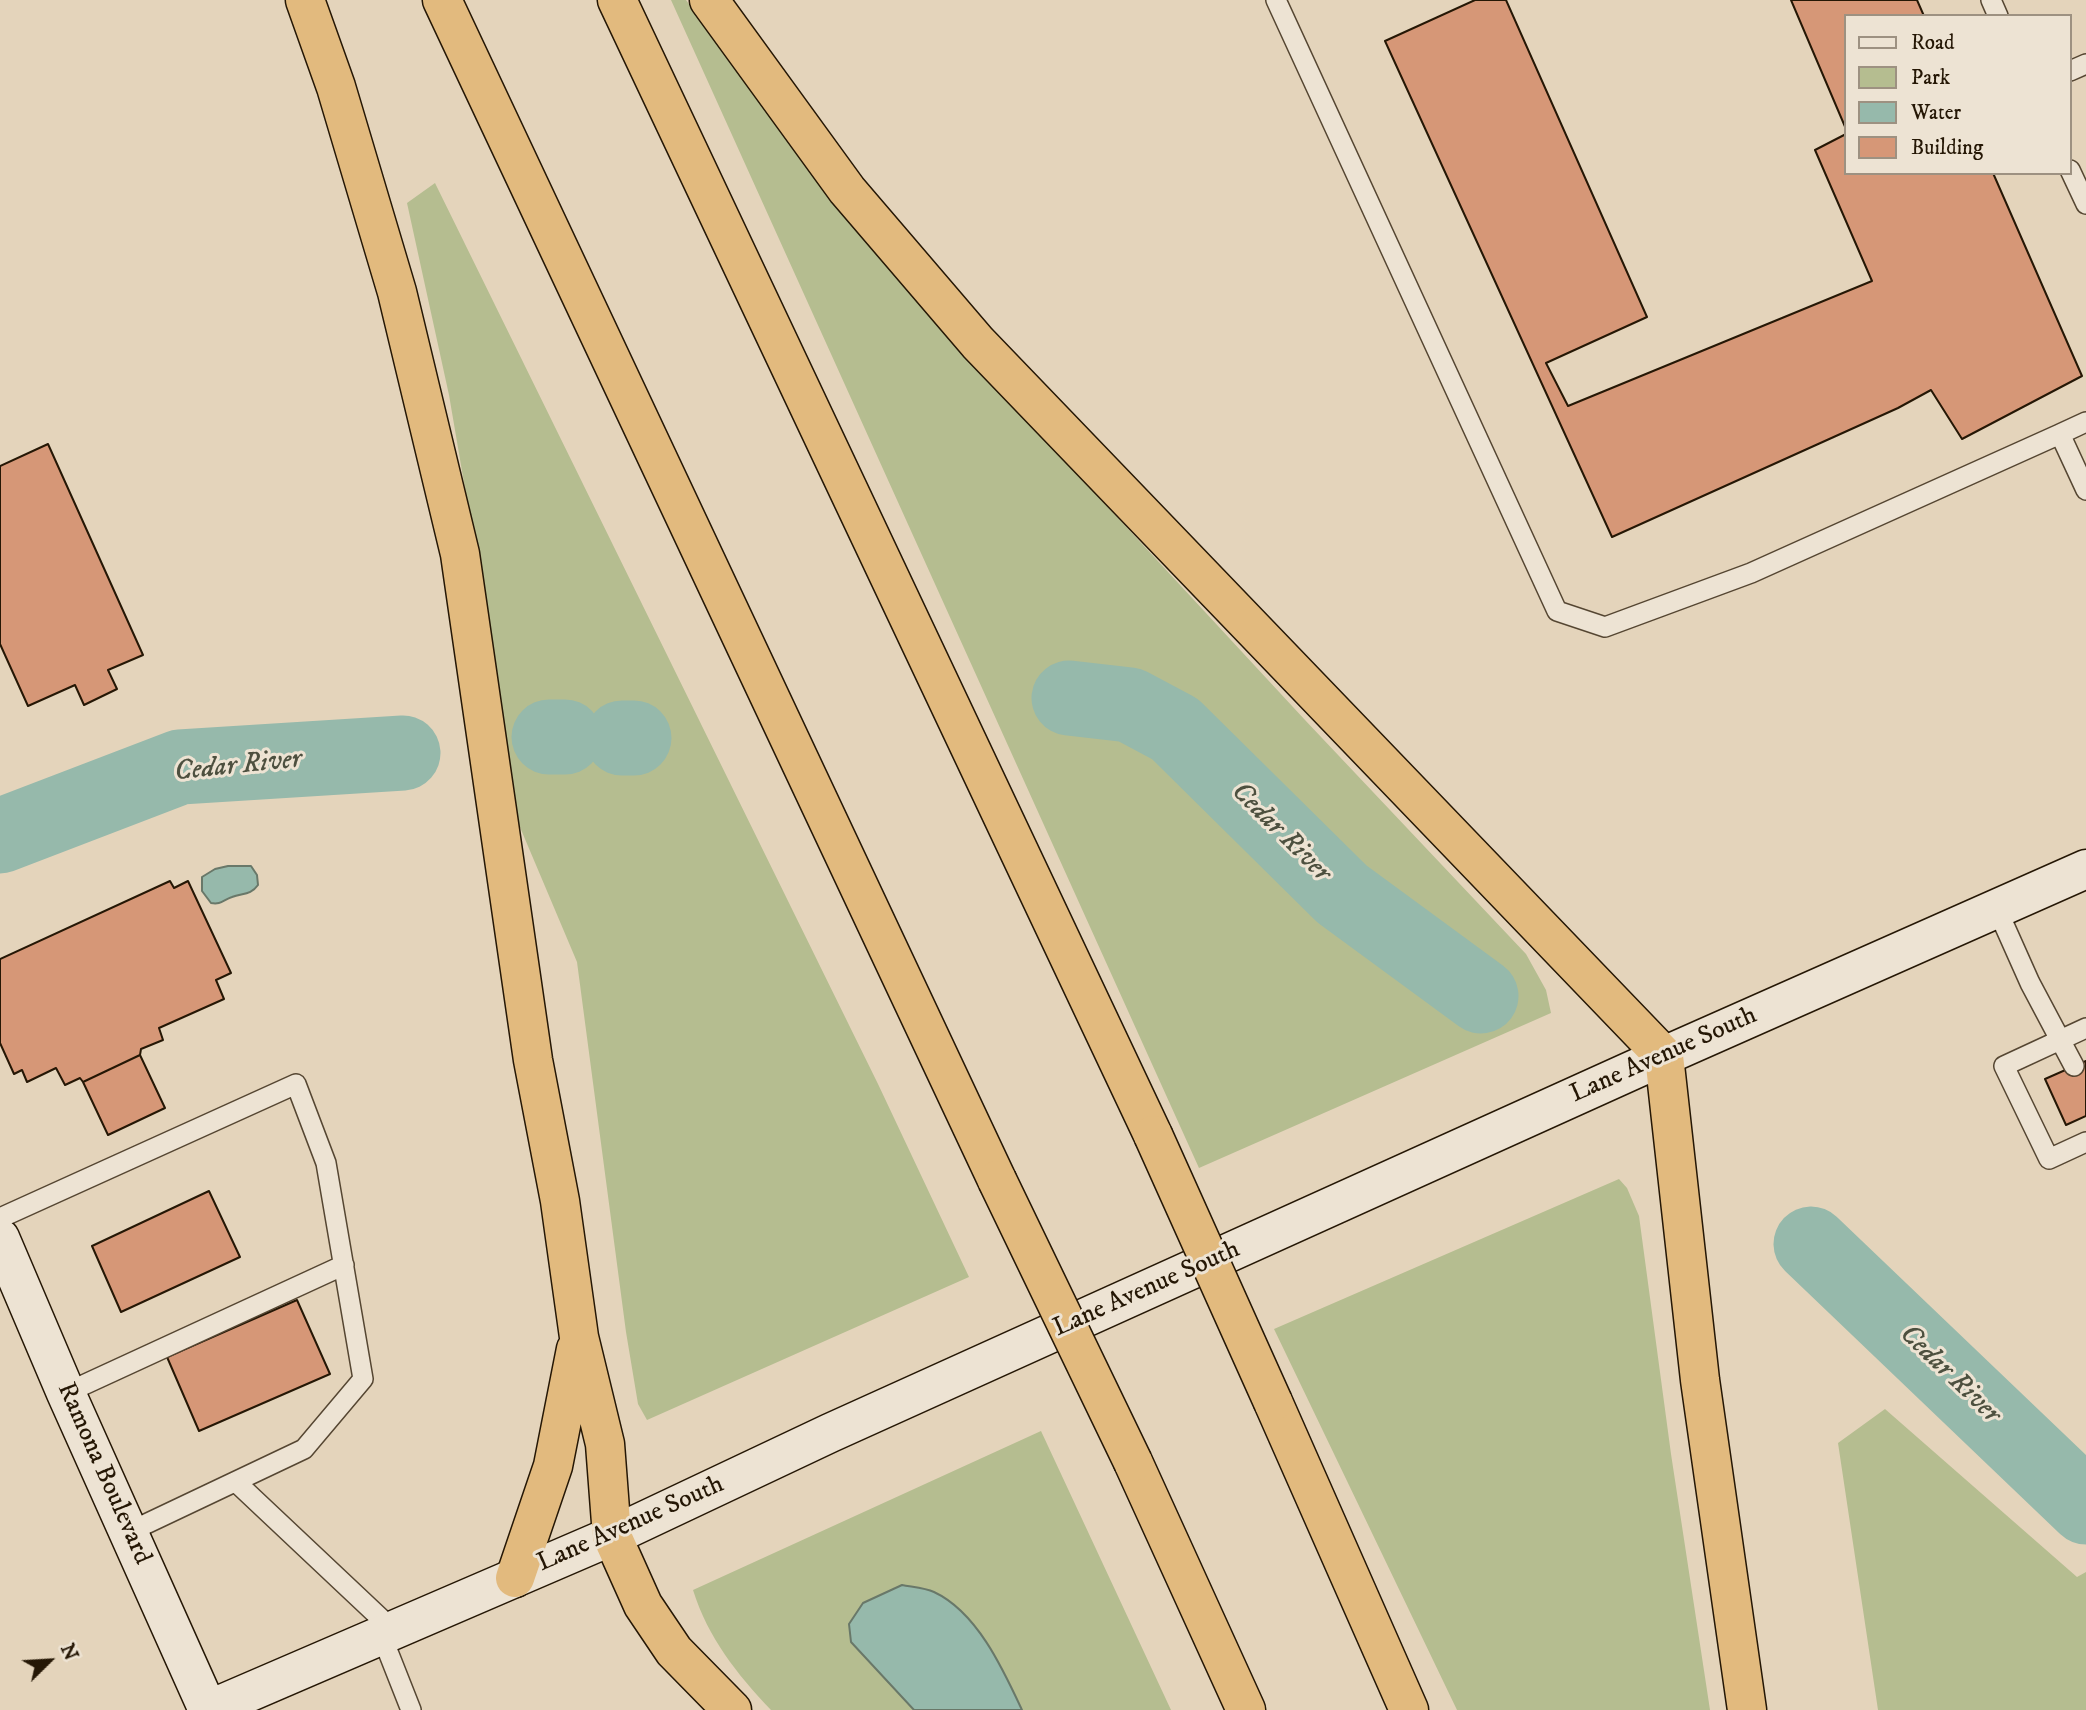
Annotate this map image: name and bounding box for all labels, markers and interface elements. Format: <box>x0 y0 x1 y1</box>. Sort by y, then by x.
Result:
legend <box>1844 14 2072 175</box>
text: Road <box>1911 30 1955 56</box>
text: Park <box>1911 65 1950 91</box>
text: Water <box>1911 100 1961 126</box>
text: Building <box>1911 135 1983 161</box>
water label: Cedar River <box>173 744 303 790</box>
water label: Cedar River <box>1223 776 1337 890</box>
street label: Lane Avenue South <box>1566 1001 1762 1111</box>
street label: Lane Avenue South <box>1049 1235 1245 1345</box>
water label: Cedar River <box>1891 1318 2007 1432</box>
street label: Ramona Boulevard <box>49 1378 157 1570</box>
street label: Lane Avenue South <box>533 1470 729 1580</box>
north arrow <box>14 1626 84 1696</box>
text: N <box>55 1640 82 1664</box>

